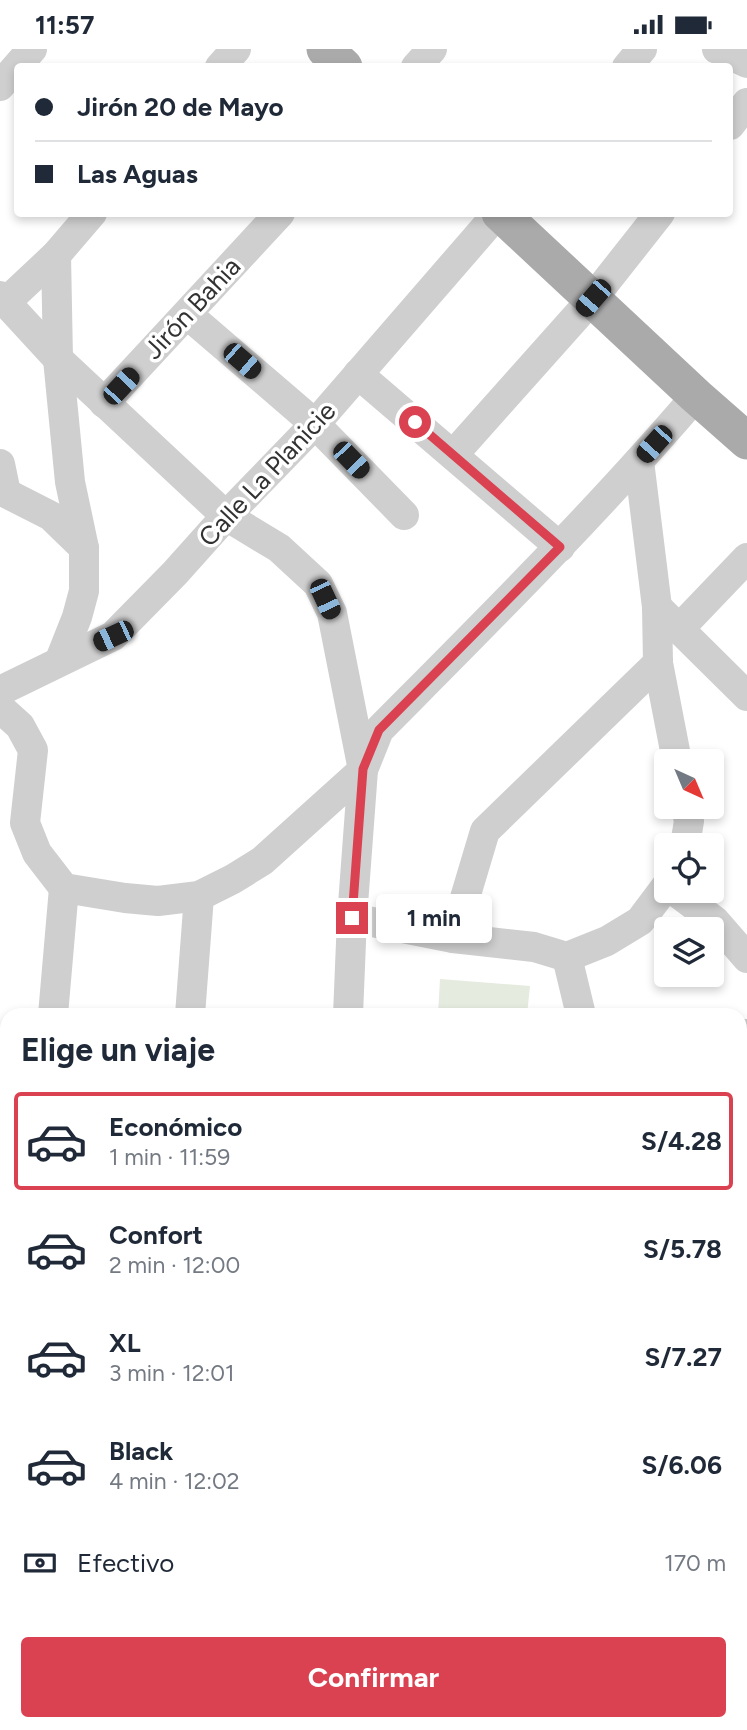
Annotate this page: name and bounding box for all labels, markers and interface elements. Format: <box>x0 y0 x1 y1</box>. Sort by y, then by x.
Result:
text: 11:57 <box>35 9 94 41</box>
text: Jirón 20 de Mayo <box>77 91 284 123</box>
text: Las Aguas <box>77 158 198 190</box>
street label: Jirón Bahia <box>137 251 247 365</box>
car <box>572 275 615 321</box>
car <box>220 339 265 383</box>
car <box>99 363 144 409</box>
street label: Calle La Planicie <box>192 395 342 553</box>
route start <box>399 406 431 438</box>
car <box>633 421 676 467</box>
car <box>329 438 374 482</box>
car <box>307 576 344 622</box>
car <box>90 618 137 654</box>
north arrow <box>654 749 724 819</box>
map controls <box>654 749 724 987</box>
button: locate <box>654 833 724 903</box>
callout: 1 min <box>376 893 492 943</box>
route end <box>336 902 368 934</box>
text: 1 min <box>407 904 461 932</box>
button: layers <box>654 917 724 987</box>
text: Elige un viaje <box>21 1031 215 1069</box>
icon: car <box>25 1110 88 1173</box>
text: Económico <box>109 1111 242 1143</box>
text: S/4.28 <box>641 1125 722 1157</box>
text: 1 min · 11:59 <box>109 1143 230 1171</box>
icon: car <box>25 1218 88 1281</box>
text: Confort <box>109 1219 203 1251</box>
text: S/5.78 <box>643 1233 722 1265</box>
text: 2 min · 12:00 <box>109 1251 240 1279</box>
icon: car <box>25 1326 88 1389</box>
text: XL <box>109 1327 141 1359</box>
text: S/7.27 <box>645 1341 722 1373</box>
text: 3 min · 12:01 <box>109 1359 235 1387</box>
icon: car <box>25 1434 88 1497</box>
text: Black <box>109 1435 173 1467</box>
text: S/6.06 <box>642 1449 722 1481</box>
text: 4 min · 12:02 <box>109 1467 240 1495</box>
icon: cash <box>21 1544 59 1582</box>
text: Efectivo <box>77 1547 174 1579</box>
text: 170 m <box>664 1549 726 1577</box>
button: Confirmar <box>21 1637 726 1717</box>

